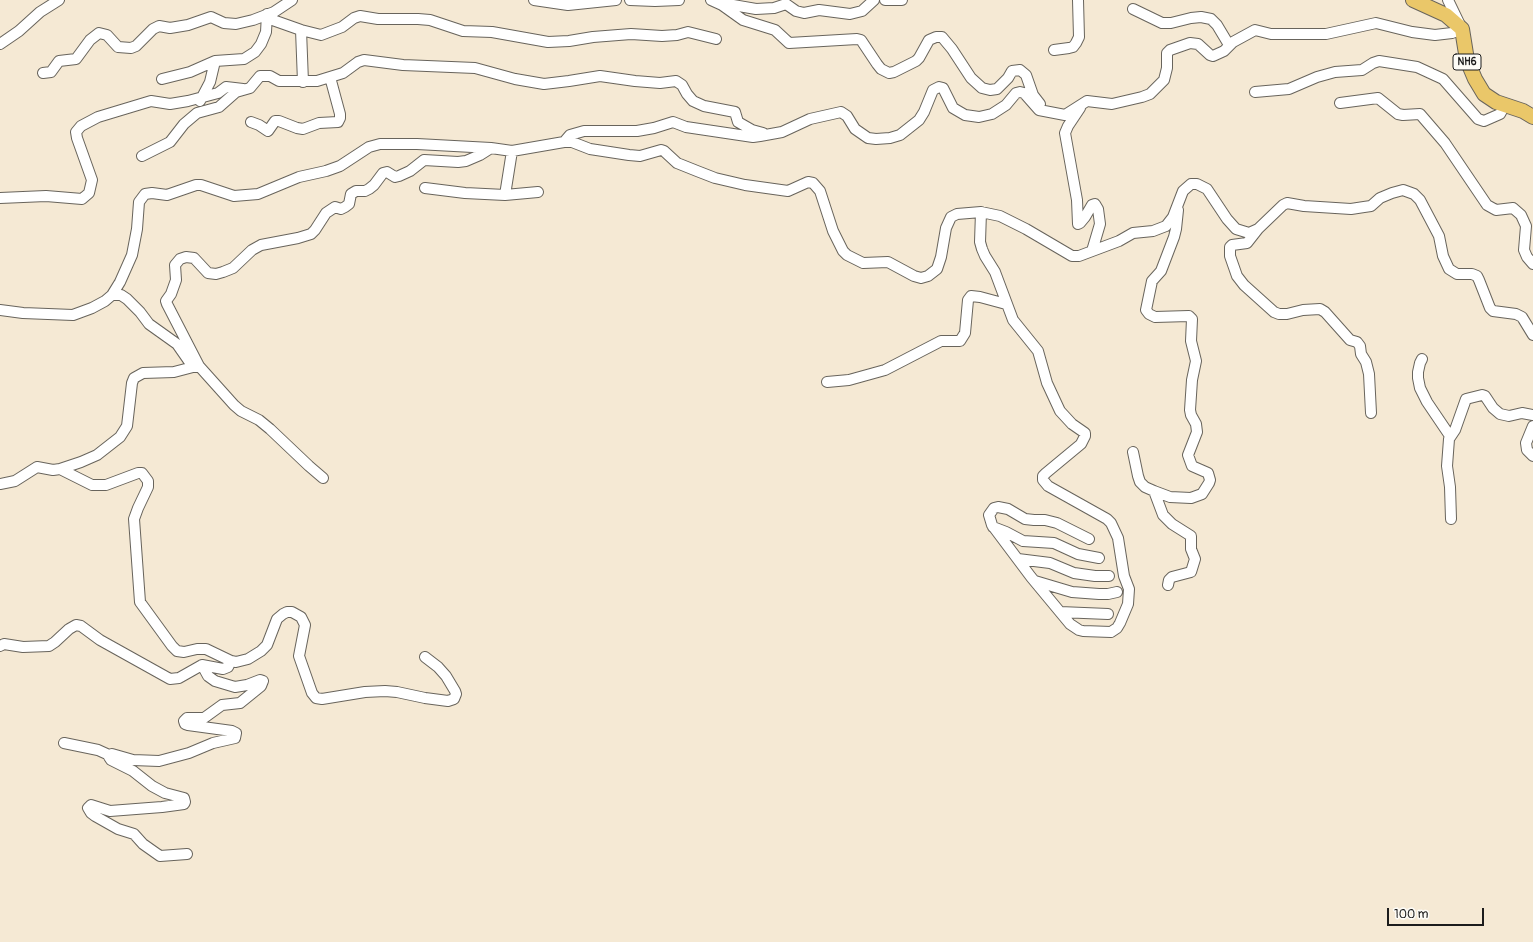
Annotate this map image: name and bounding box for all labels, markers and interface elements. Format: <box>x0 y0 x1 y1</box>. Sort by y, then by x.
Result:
road number: NH6 <box>1453 54 1481 70</box>
scale bar <box>1389 900 1486 926</box>
text: 100 m <box>1394 907 1428 922</box>

